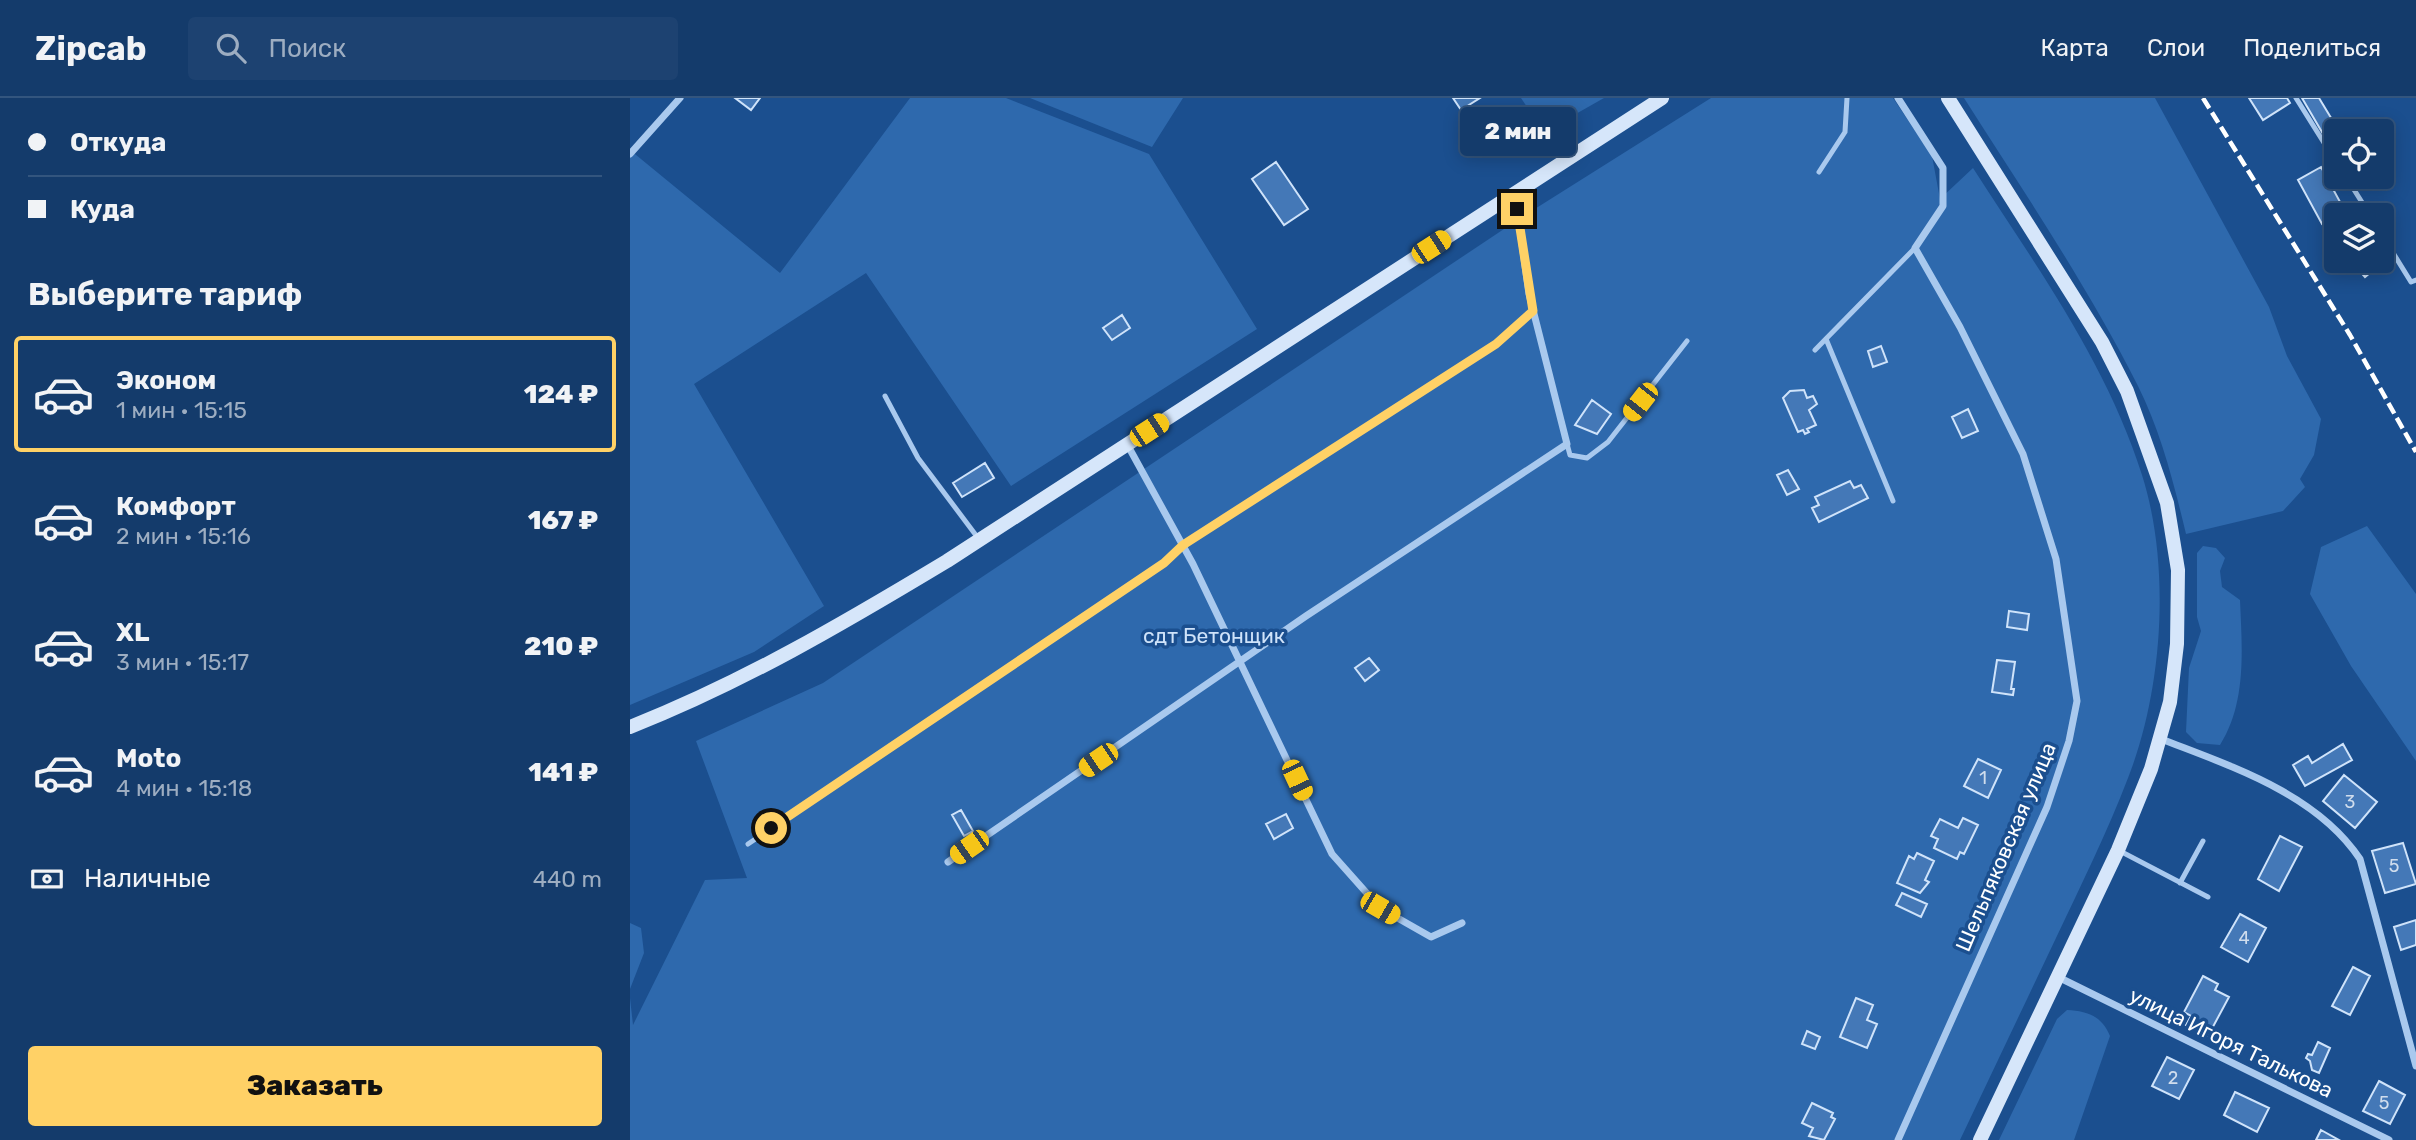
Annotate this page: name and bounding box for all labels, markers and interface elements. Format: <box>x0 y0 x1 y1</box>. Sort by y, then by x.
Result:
search box <box>188 17 678 80</box>
text: Zipcab <box>35 29 146 68</box>
icon: search <box>212 29 250 67</box>
text: Поиск <box>268 33 346 64</box>
text: Карта <box>2040 34 2109 62</box>
text: Слои <box>2147 34 2205 62</box>
text: Поделиться <box>2243 34 2381 62</box>
callout: 2 мин <box>1459 108 1575 156</box>
text: 2 мин <box>1484 117 1552 145</box>
map controls <box>2324 119 2394 273</box>
button: locate <box>2324 119 2394 189</box>
text: Откуда <box>70 127 166 158</box>
route end <box>1501 193 1533 225</box>
text: Куда <box>70 194 135 225</box>
button: layers <box>2324 203 2394 273</box>
car <box>1408 227 1455 267</box>
text: Выберите тариф <box>28 275 302 313</box>
icon: car <box>32 363 95 426</box>
text: Эконом <box>116 365 216 396</box>
text: 124 ₽ <box>524 379 598 410</box>
car <box>1619 379 1662 425</box>
text: 1 мин · 15:15 <box>116 396 247 424</box>
car <box>1126 410 1173 450</box>
icon: car <box>32 489 95 552</box>
text: Комфорт <box>116 491 236 522</box>
text: 167 ₽ <box>528 505 598 536</box>
text: 2 мин · 15:16 <box>116 522 251 550</box>
icon: car <box>32 615 95 678</box>
text: XL <box>116 617 149 648</box>
park label: сдт Бетонщик <box>1143 623 1285 648</box>
text: 210 ₽ <box>524 631 598 662</box>
text: 3 мин · 15:17 <box>116 648 249 676</box>
street label: Шельпяковская улица <box>1950 739 2061 955</box>
car <box>1075 740 1122 780</box>
icon: car <box>32 741 95 804</box>
text: Moto <box>116 743 181 774</box>
text: 141 ₽ <box>528 757 598 788</box>
car <box>1279 757 1316 803</box>
house number: 1 <box>1979 767 1987 789</box>
text: 4 мин · 15:18 <box>116 774 252 802</box>
house number: 3 <box>2345 791 2355 813</box>
route start <box>755 812 787 844</box>
car <box>946 826 993 868</box>
house number: 5 <box>2389 855 2399 877</box>
icon: cash <box>28 860 66 898</box>
text: Наличные <box>84 863 211 894</box>
text: 440 m <box>533 865 602 893</box>
car <box>1357 888 1404 928</box>
house number: 4 <box>2238 927 2250 949</box>
street label: улица Игоря Талькова <box>2125 982 2337 1103</box>
button: Заказать <box>28 1046 602 1126</box>
house number: 2 <box>2168 1067 2178 1089</box>
house number: 5 <box>2379 1092 2389 1114</box>

